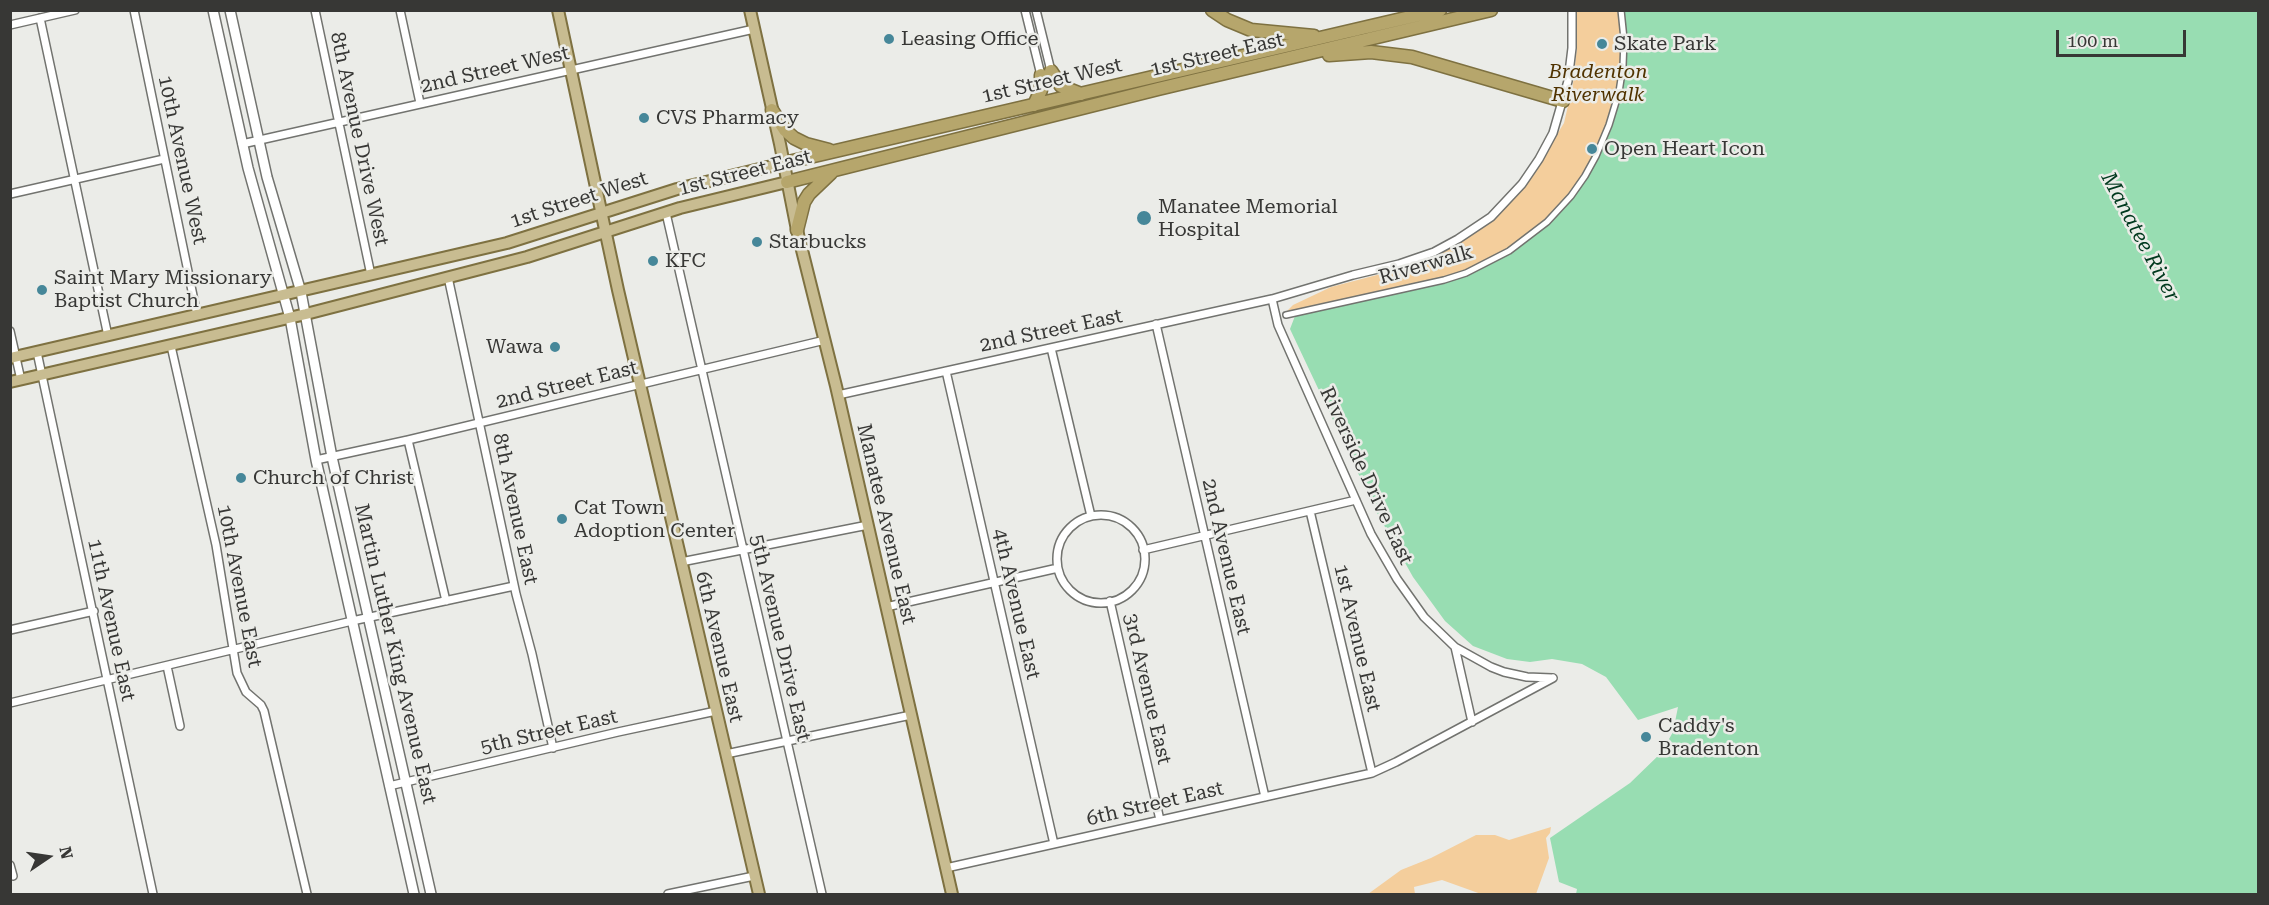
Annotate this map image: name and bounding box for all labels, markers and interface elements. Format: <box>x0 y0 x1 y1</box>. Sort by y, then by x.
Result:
scale bar <box>2059 18 2190 56</box>
place label: Leasing Office <box>901 27 1038 51</box>
street label: 1st Street East <box>1148 28 1286 82</box>
street label: 8th Avenue Drive West <box>325 30 393 248</box>
text: 100 m <box>2067 30 2118 51</box>
marker: Leasing Office <box>882 32 896 46</box>
place label: Skate Park <box>1614 32 1716 56</box>
marker: Skate Park <box>1595 37 1609 51</box>
street label: 2nd Street West <box>418 41 572 99</box>
street label: 1st Street West <box>980 53 1124 109</box>
park label: Bradenton Riverwalk <box>1548 60 1648 107</box>
street label: 10th Avenue West <box>152 73 212 247</box>
place label: CVS Pharmacy <box>656 106 799 130</box>
marker: CVS Pharmacy <box>637 111 651 125</box>
place label: Open Heart Icon <box>1604 137 1765 161</box>
marker: Open Heart Icon <box>1585 142 1599 156</box>
street label: 1st Street East <box>676 145 814 201</box>
street label: 1st Street West <box>507 166 651 234</box>
water label: Manatee River <box>2095 168 2185 306</box>
place label: Manatee Memorial Hospital <box>1158 195 1338 242</box>
marker: Manatee Memorial Hospital <box>1135 209 1153 227</box>
place label: Starbucks <box>769 230 866 254</box>
marker: Starbucks <box>750 235 764 249</box>
street label: Riverwalk <box>1376 240 1476 290</box>
place label: KFC <box>665 249 706 273</box>
marker: KFC <box>646 254 660 268</box>
place label: Saint Mary Missionary Baptist Church <box>54 266 272 313</box>
marker: Saint Mary Missionary Baptist Church <box>35 283 49 297</box>
street label: 2nd Street East <box>978 304 1124 358</box>
place label: Wawa <box>486 335 543 359</box>
marker: Wawa <box>548 340 562 354</box>
street label: 2nd Street East <box>494 356 640 414</box>
street label: Riverside Drive East <box>1314 383 1418 569</box>
street label: Manatee Avenue East <box>851 421 921 627</box>
street label: 8th Avenue East <box>487 431 543 587</box>
place label: Church of Christ <box>253 466 413 490</box>
marker: Church of Christ <box>234 471 248 485</box>
street label: 2nd Avenue East <box>1196 477 1256 637</box>
place label: Cat Town Adoption Center <box>574 496 735 543</box>
street label: Martin Luther King Avenue East <box>349 502 441 806</box>
street label: 10th Avenue East <box>211 503 267 669</box>
marker: Cat Town Adoption Center <box>555 512 569 526</box>
street label: 4th Avenue East <box>987 526 1045 682</box>
street label: 5th Avenue Drive East <box>745 532 815 744</box>
street label: 11th Avenue East <box>82 537 140 703</box>
street label: 1st Avenue East <box>1328 562 1386 714</box>
street label: 6th Avenue East <box>690 569 748 725</box>
street label: 3rd Avenue East <box>1118 611 1176 767</box>
street label: 5th Street East <box>478 705 620 759</box>
place label: Caddy's Bradenton <box>1658 714 1759 761</box>
marker: Caddy's Bradenton <box>1639 730 1653 744</box>
street label: 6th Street East <box>1084 777 1226 831</box>
north arrow <box>18 827 78 887</box>
text: N <box>55 845 77 861</box>

